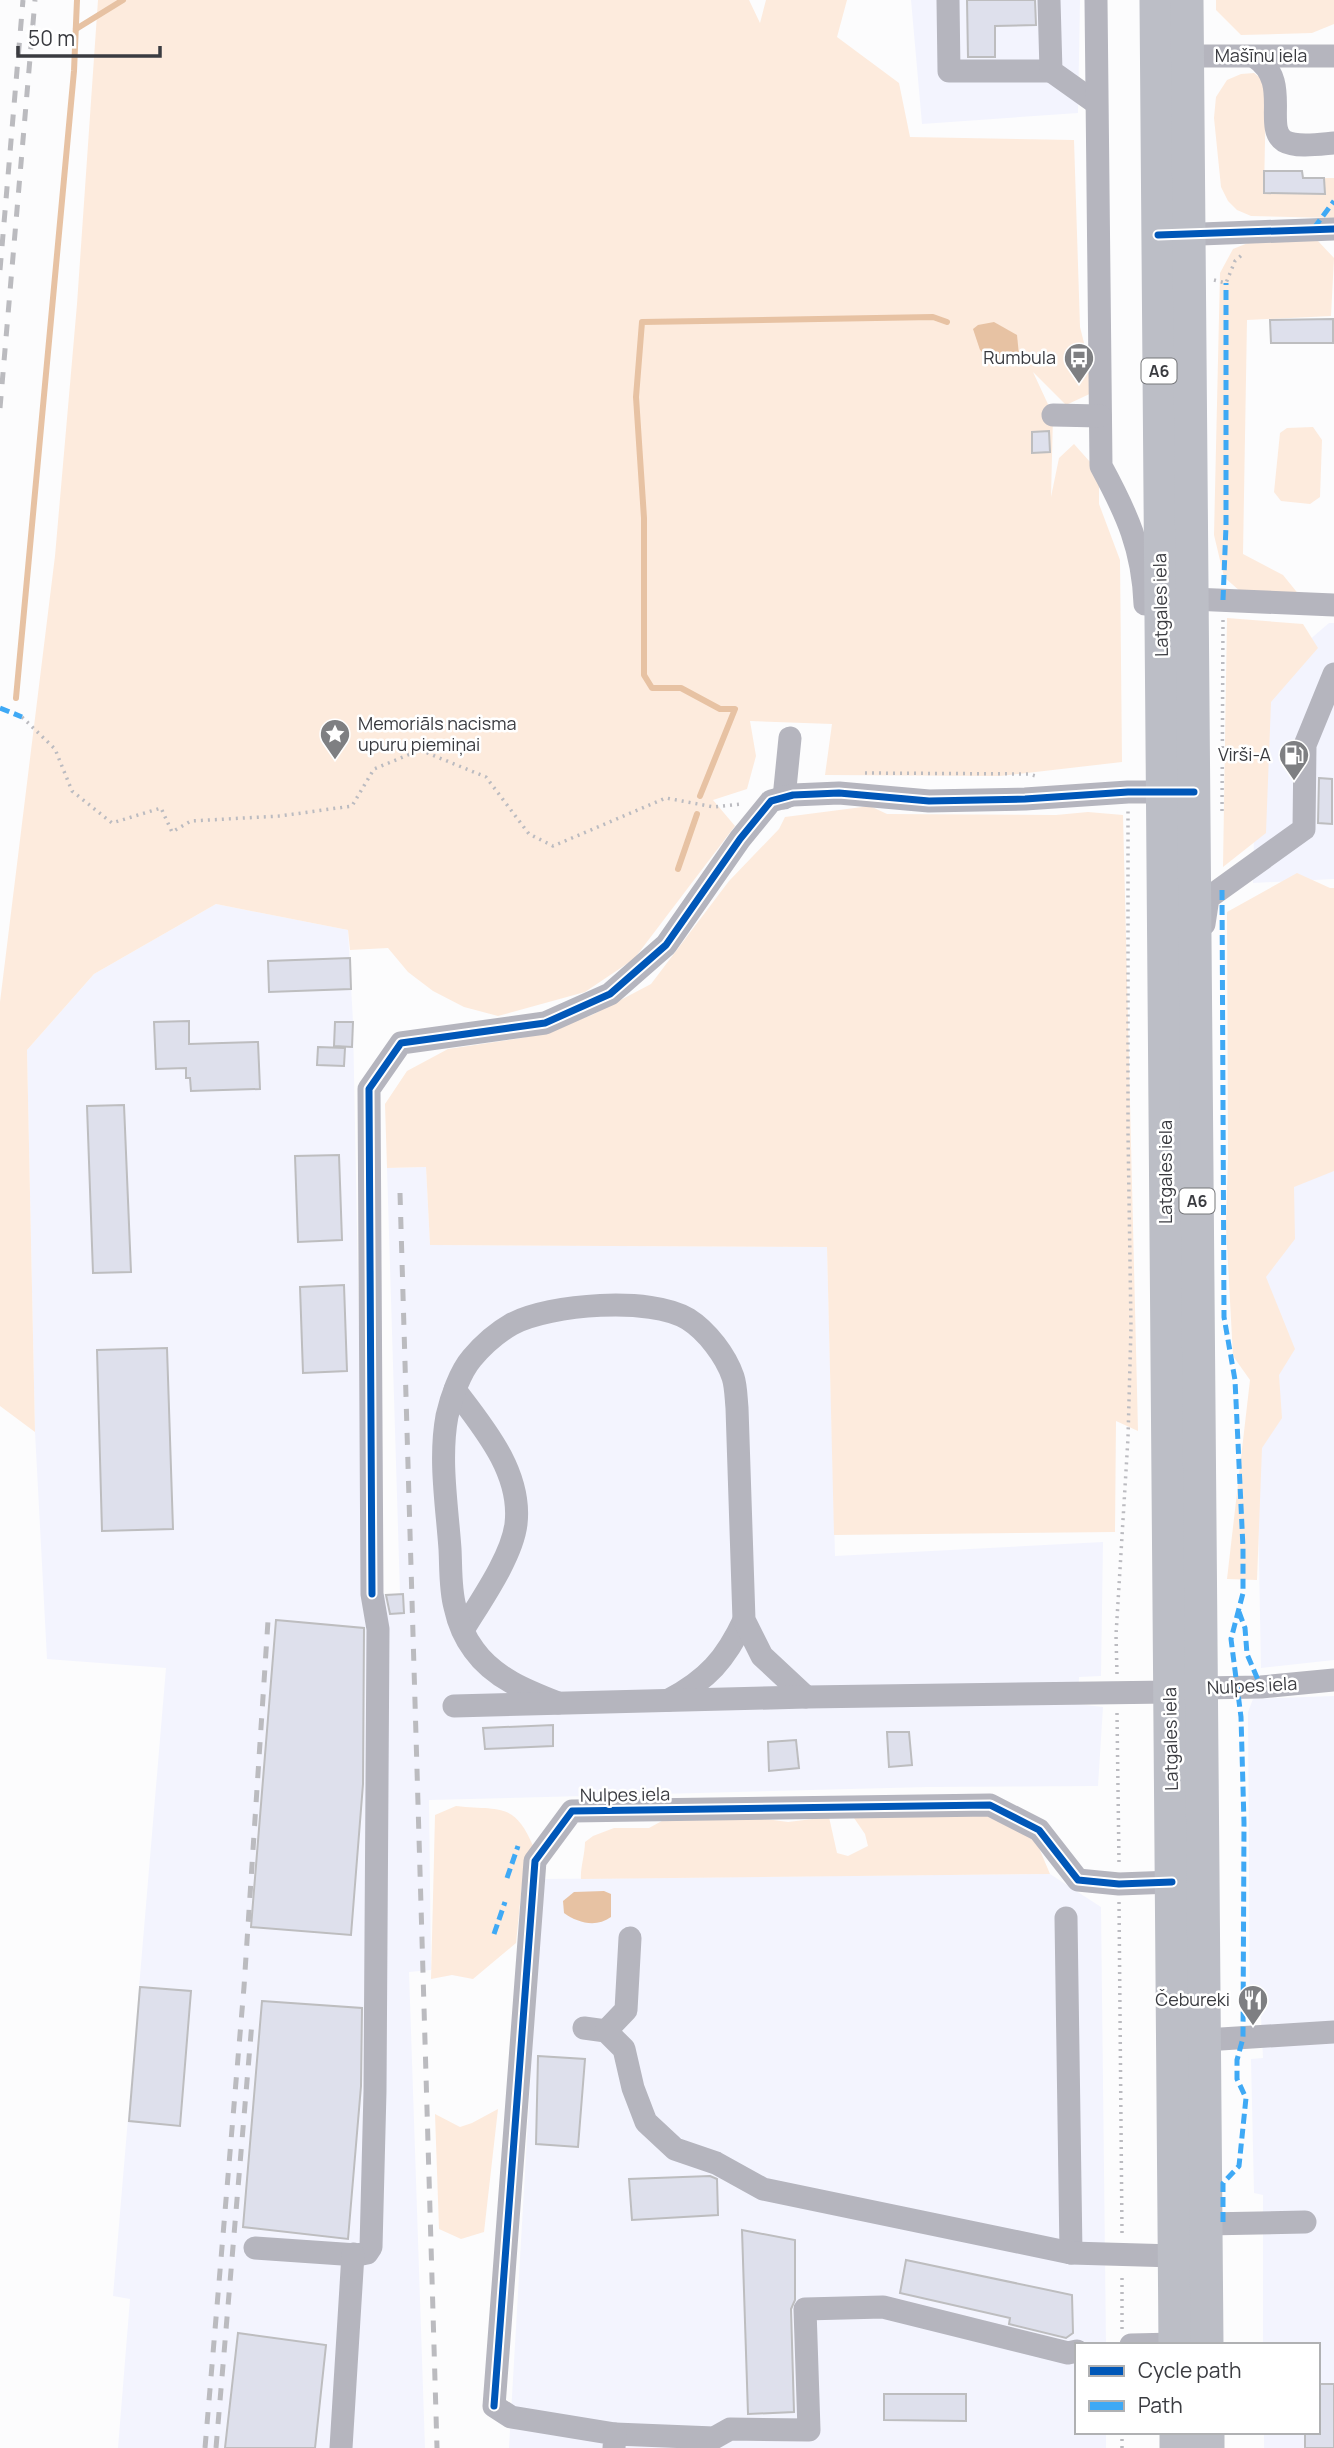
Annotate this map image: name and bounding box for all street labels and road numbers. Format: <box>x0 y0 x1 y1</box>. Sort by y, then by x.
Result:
street label: Mašīnu iela <box>1215 43 1307 67</box>
road number: A6 <box>1142 358 1176 384</box>
street label: Latgales iela <box>1147 553 1173 657</box>
street label: Latgales iela <box>1153 1120 1177 1224</box>
road number: A6 <box>1180 1189 1214 1214</box>
street label: Nulpes iela <box>1206 1671 1298 1699</box>
street label: Latgales iela <box>1157 1687 1183 1791</box>
street label: Nulpes iela <box>580 1781 670 1807</box>

